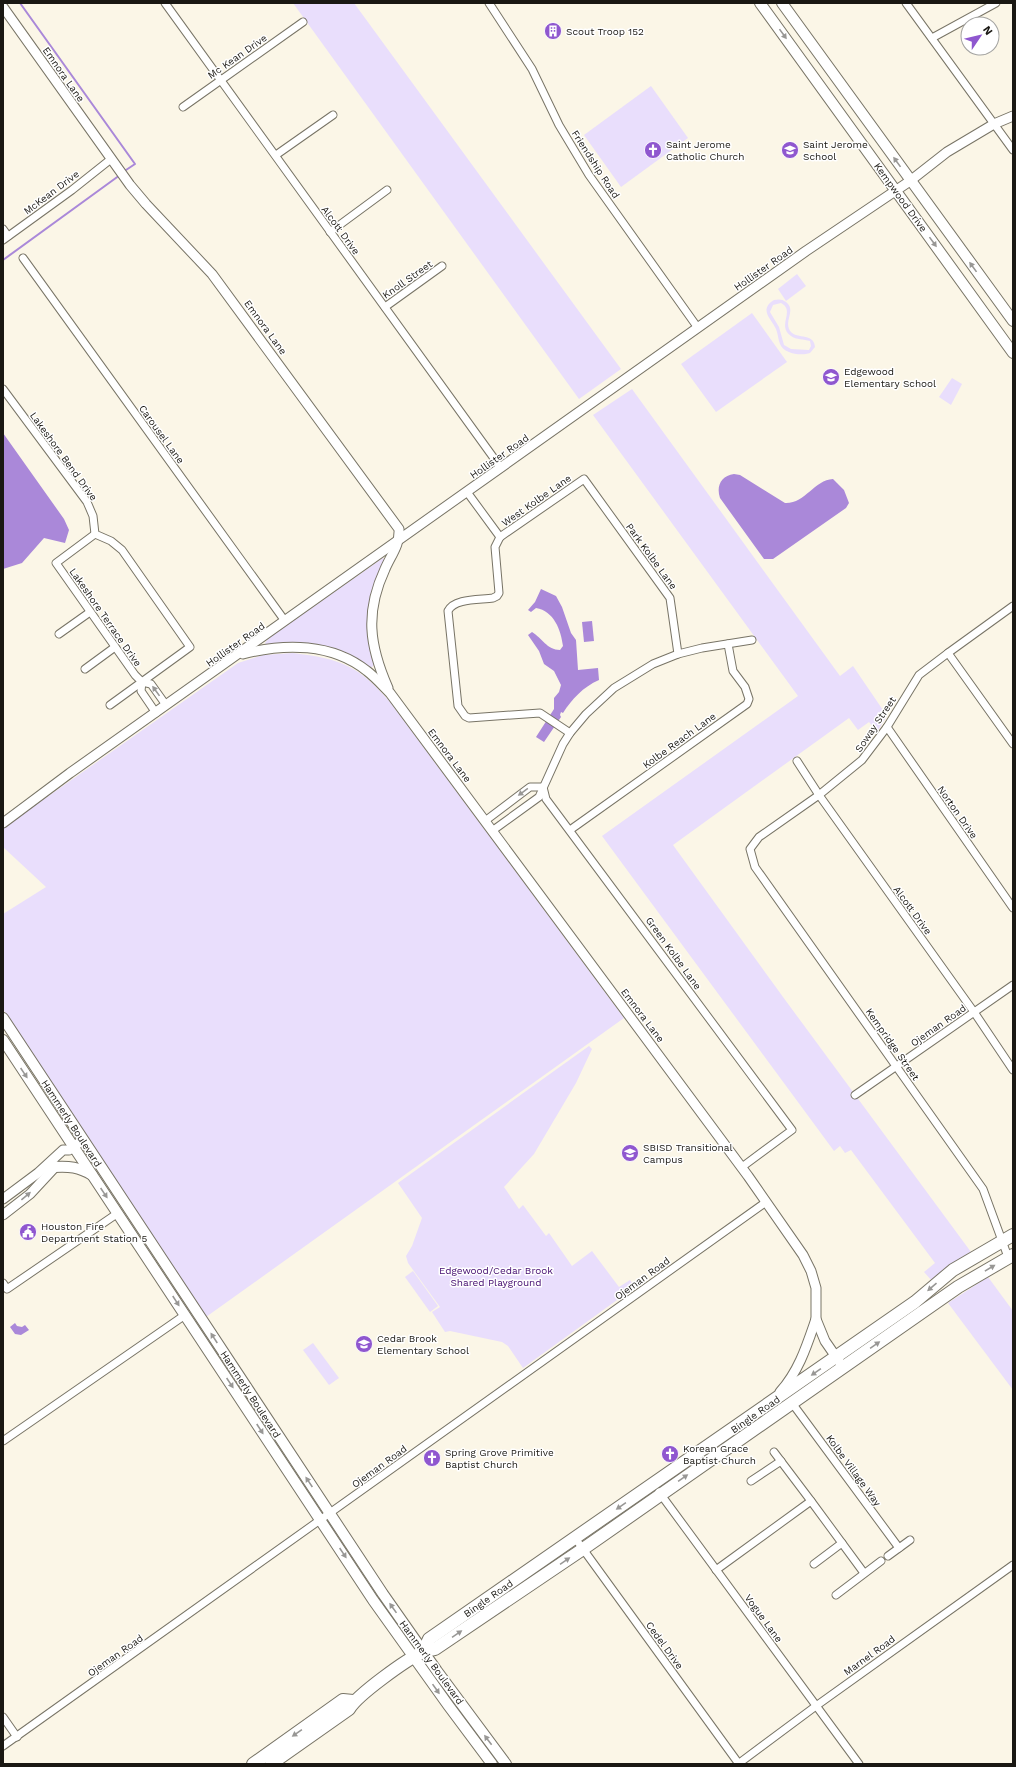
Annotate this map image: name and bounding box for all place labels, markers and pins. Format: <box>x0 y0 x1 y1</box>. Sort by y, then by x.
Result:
building icon: Scout Troop 152 <box>543 21 563 41</box>
place label: Scout Troop 152 <box>566 26 644 37</box>
place label: Saint Jerome Catholic Church <box>666 139 744 162</box>
place label: Saint Jerome School <box>803 139 868 162</box>
church icon: Saint Jerome Catholic Church <box>643 140 663 160</box>
school or university icon: Saint Jerome School <box>780 140 800 160</box>
place label: Edgewood Elementary School <box>844 366 936 389</box>
school or university icon: Edgewood Elementary School <box>821 367 841 387</box>
place label: SBISD Transitional Campus <box>643 1142 733 1165</box>
school or university icon: SBISD Transitional Campus <box>620 1143 640 1163</box>
place label: Houston Fire Department Station 5 <box>41 1221 147 1244</box>
public building icon: Houston Fire Department Station 5 <box>18 1222 38 1242</box>
place label: Cedar Brook Elementary School <box>377 1333 469 1356</box>
school or university icon: Cedar Brook Elementary School <box>354 1334 374 1354</box>
place label: Korean Grace Baptist Church <box>683 1443 756 1466</box>
church icon: Korean Grace Baptist Church <box>660 1444 680 1464</box>
place label: Spring Grove Primitive Baptist Church <box>445 1447 554 1470</box>
church icon: Spring Grove Primitive Baptist Church <box>422 1448 442 1468</box>

